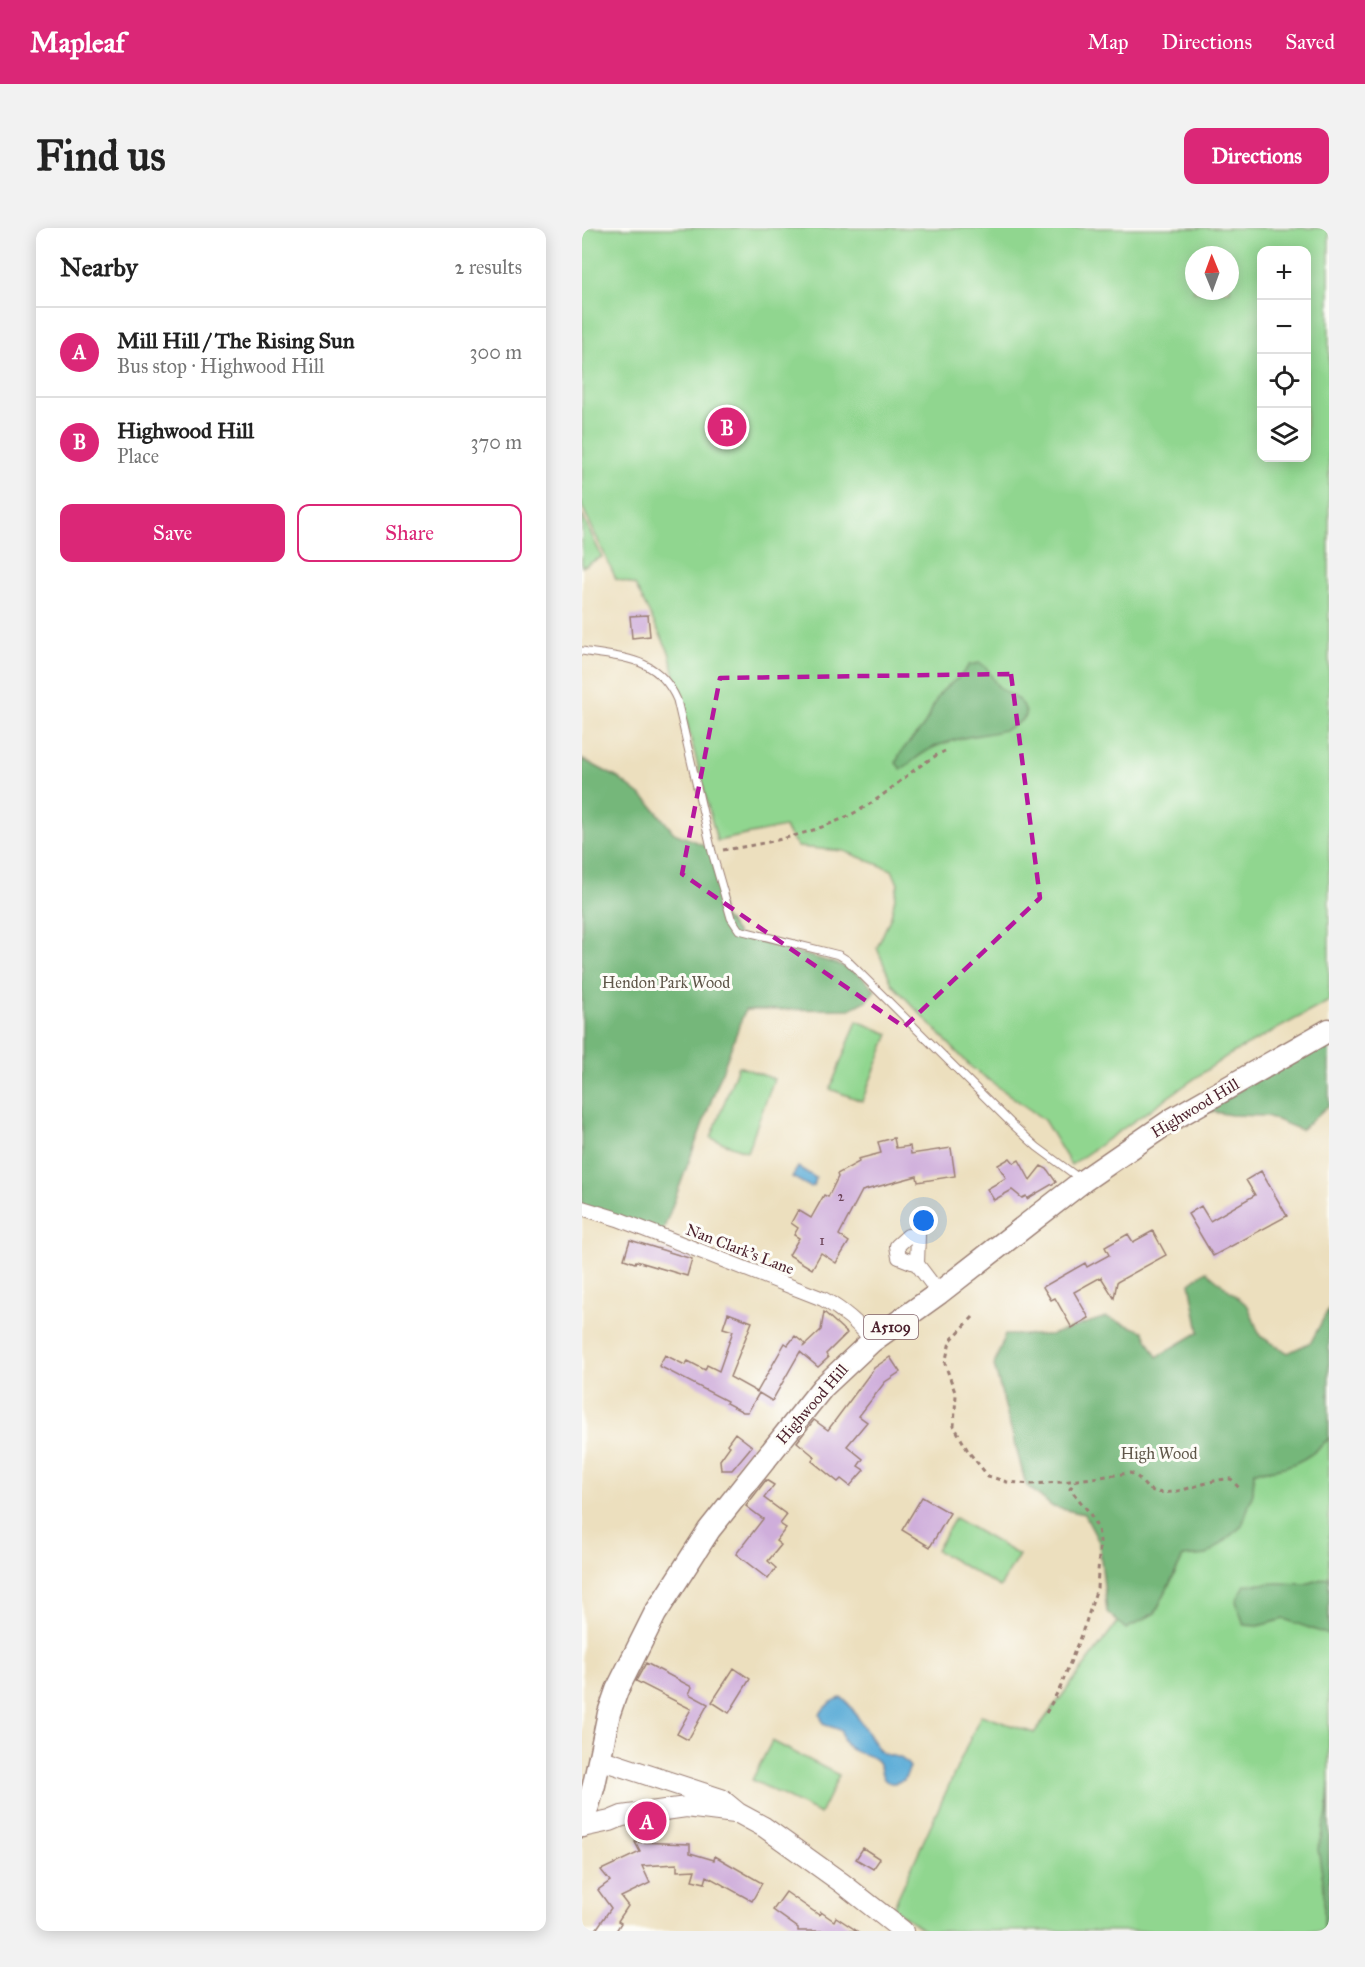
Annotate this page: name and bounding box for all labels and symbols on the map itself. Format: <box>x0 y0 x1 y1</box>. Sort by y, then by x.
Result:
north arrow <box>1185 246 1239 300</box>
pin: B <box>708 404 746 450</box>
park label: Hendon Park Wood <box>602 973 730 992</box>
street label: Highwood Hill <box>1147 1074 1244 1143</box>
house number: 2 <box>838 1188 845 1205</box>
your location <box>909 1206 938 1235</box>
street label: Nan Clark's Lane <box>683 1220 797 1278</box>
house number: 1 <box>819 1232 825 1249</box>
road number: A5109 <box>864 1315 918 1339</box>
street label: Highwood Hill <box>772 1360 853 1448</box>
park label: High Wood <box>1121 1444 1197 1464</box>
pin: A <box>628 1798 666 1844</box>

